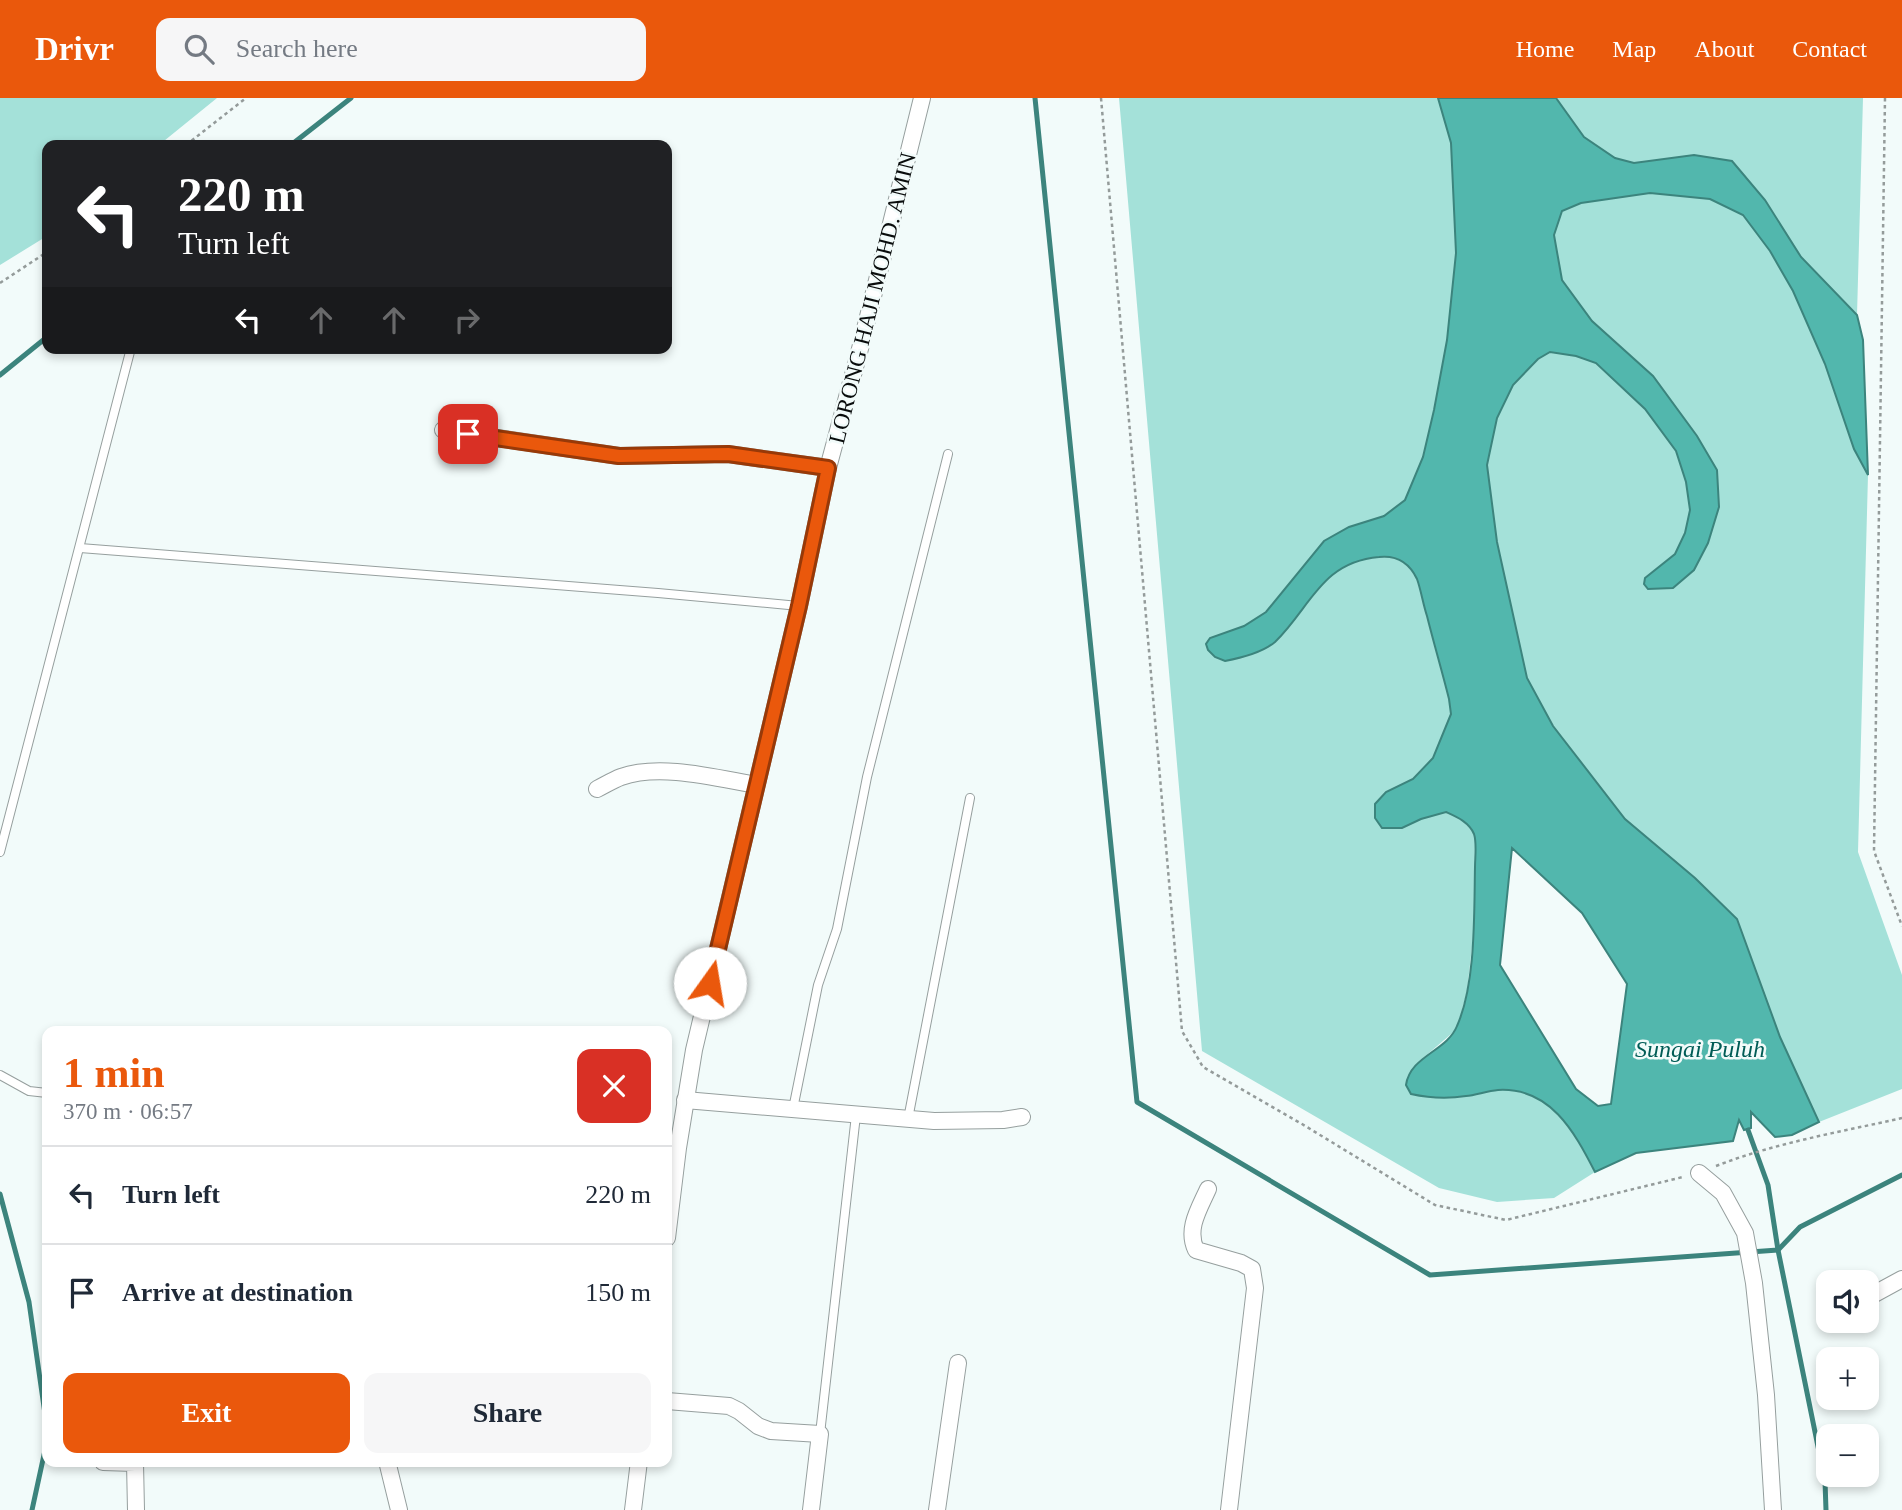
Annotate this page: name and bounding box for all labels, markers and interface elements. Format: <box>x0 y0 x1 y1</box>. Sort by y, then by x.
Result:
search box <box>156 18 646 81</box>
icon: search <box>180 30 218 68</box>
text: Drivr <box>35 31 114 67</box>
text: Search here <box>236 34 358 63</box>
text: Home <box>1516 36 1574 62</box>
text: Map <box>1612 36 1656 62</box>
text: About <box>1694 36 1754 62</box>
text: Contact <box>1792 36 1867 62</box>
street label: LORONG HAJI MOHD. AMIN <box>824 150 921 446</box>
text: 220 m <box>178 167 305 222</box>
icon: left <box>63 168 154 259</box>
text: Turn left <box>178 225 290 261</box>
icon: left <box>229 301 267 339</box>
icon: ahead <box>302 301 340 339</box>
icon: ahead <box>375 301 413 339</box>
icon: right <box>448 301 486 339</box>
pin <box>438 404 498 464</box>
icon: arrive <box>449 415 487 453</box>
position arrow <box>673 946 747 1020</box>
water label: Sungai Puluh <box>1635 1036 1765 1062</box>
button: close <box>577 1049 651 1123</box>
text: 1 min <box>63 1050 165 1096</box>
text: 370 m · 06:57 <box>63 1099 193 1124</box>
icon: left <box>63 1176 101 1214</box>
text: Turn left <box>122 1180 220 1209</box>
text: 220 m <box>585 1180 651 1209</box>
map controls <box>1816 1270 1879 1487</box>
button: sound <box>1816 1270 1879 1333</box>
icon: arrive <box>63 1274 101 1312</box>
text: Arrive at destination <box>122 1278 353 1307</box>
text: 150 m <box>585 1278 651 1307</box>
button: + <box>1816 1347 1879 1410</box>
button: Exit <box>63 1373 350 1453</box>
button: Share <box>364 1373 651 1453</box>
button: − <box>1816 1424 1879 1487</box>

